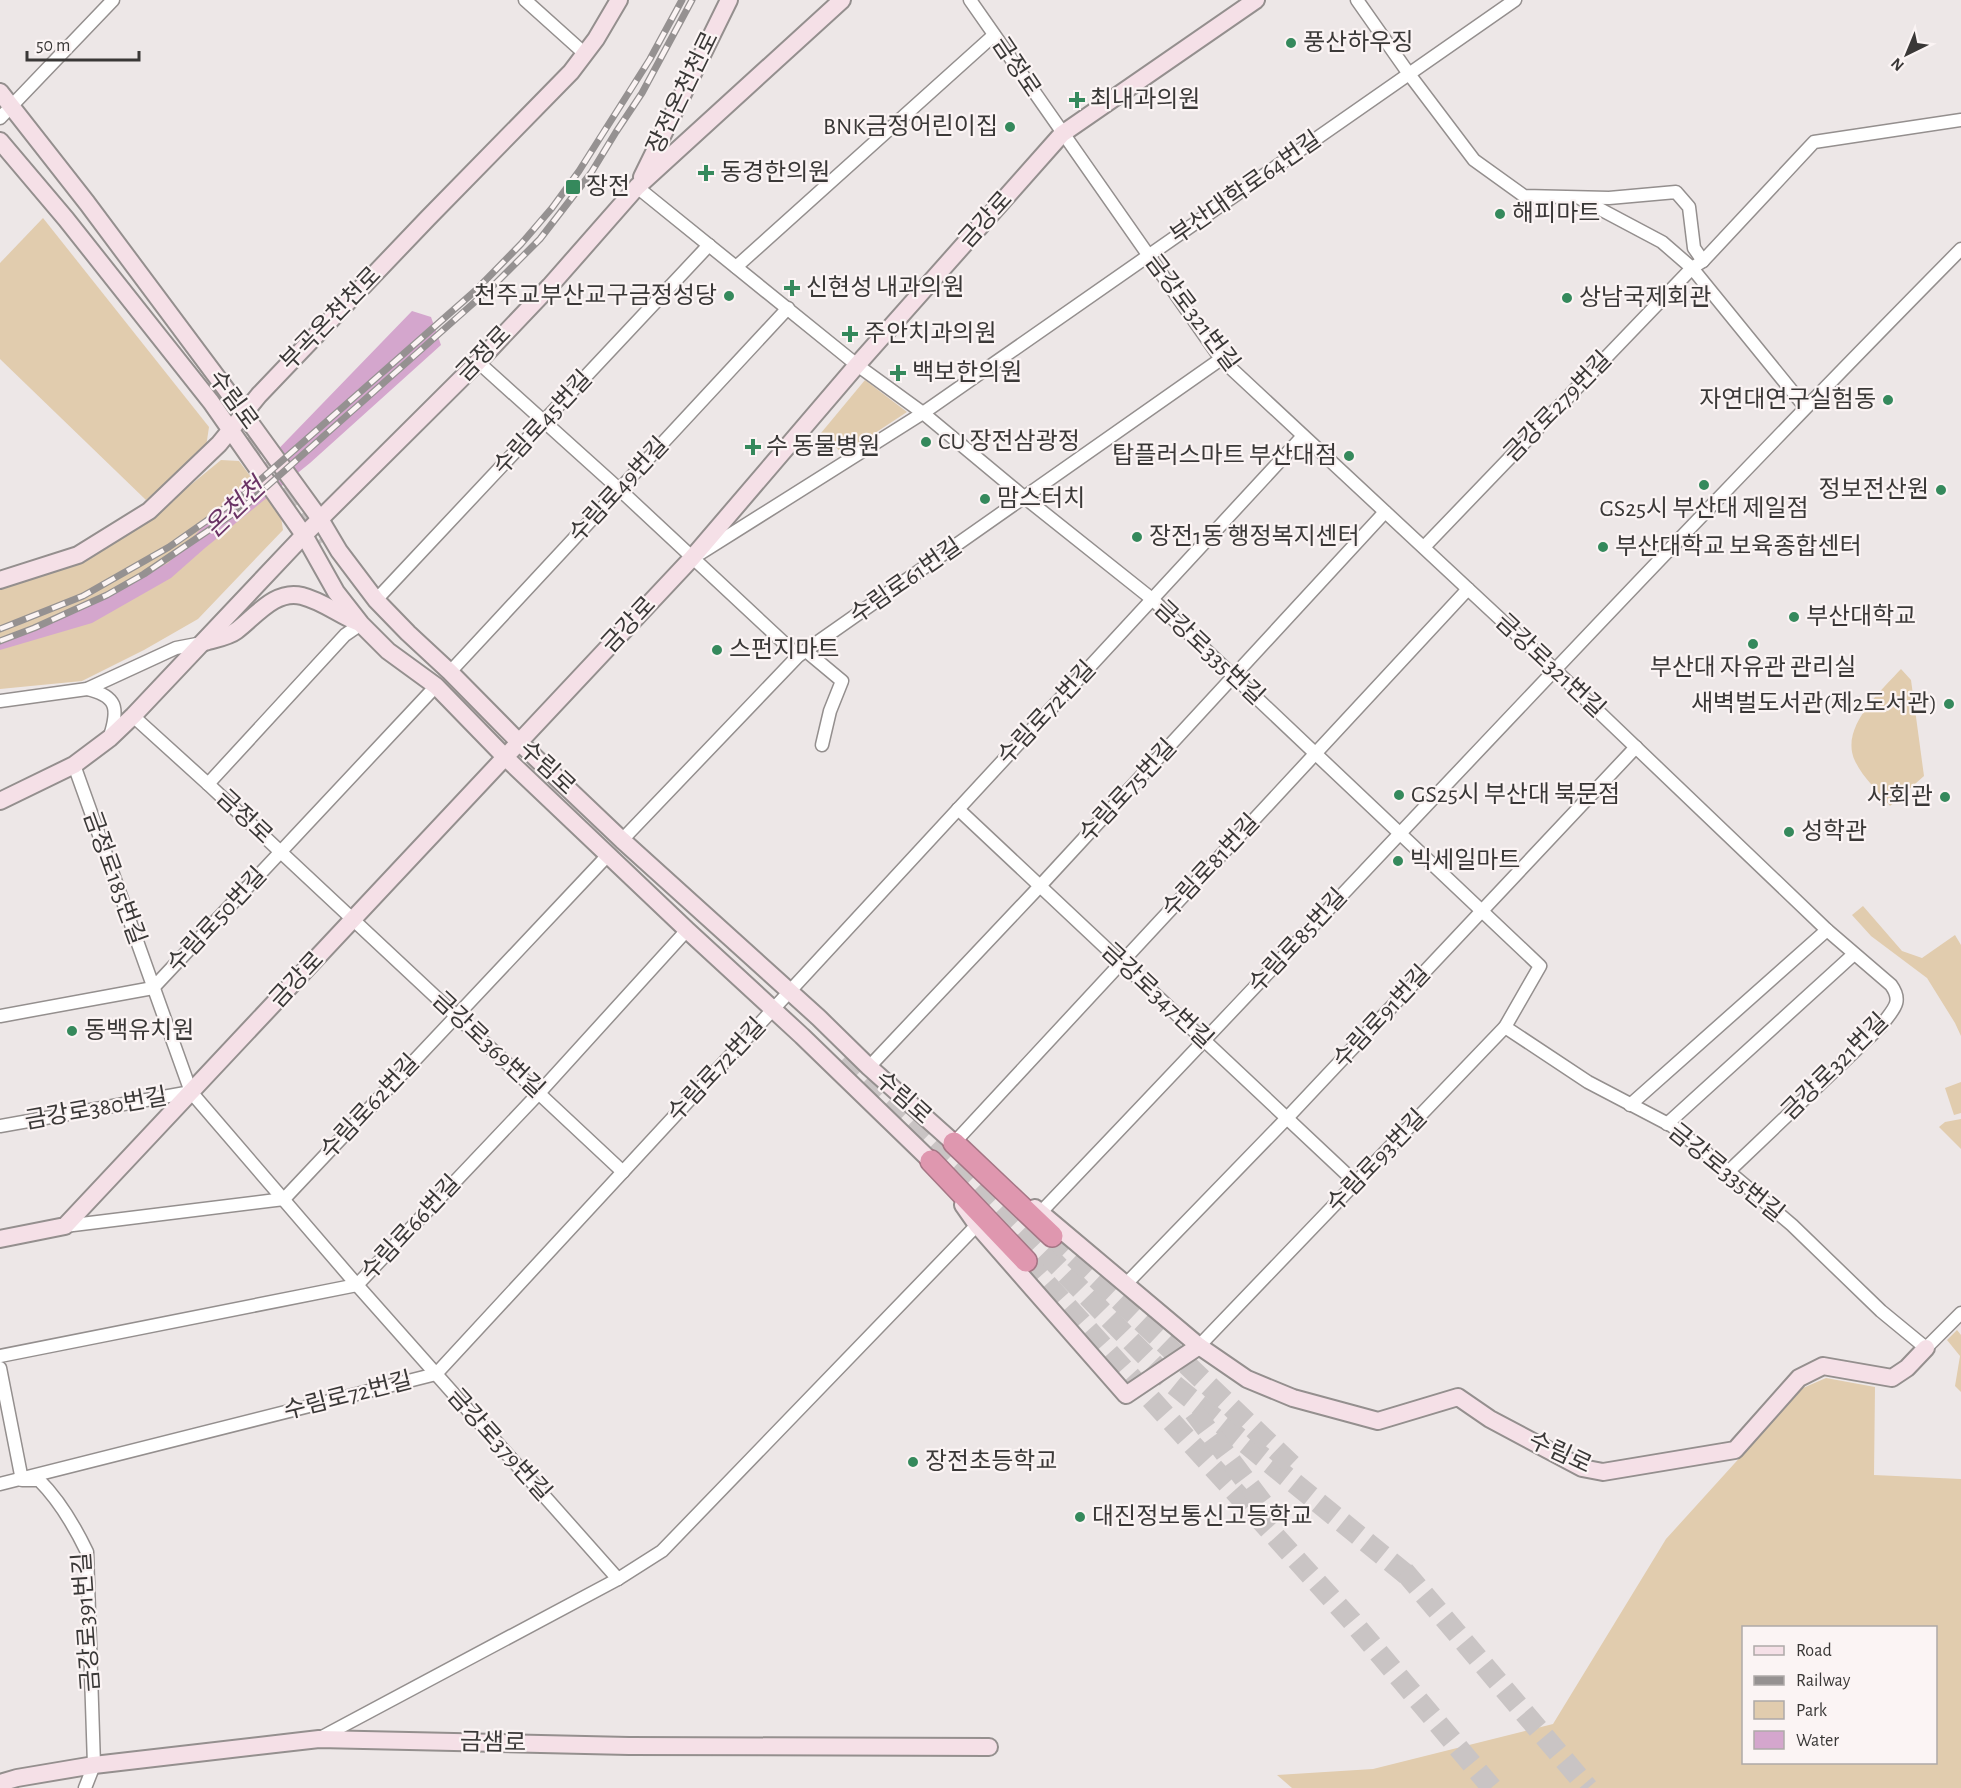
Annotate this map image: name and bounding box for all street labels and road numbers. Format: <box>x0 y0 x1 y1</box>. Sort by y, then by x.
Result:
street label: 장전온천천로 <box>641 27 723 158</box>
street label: 금정로 <box>988 32 1045 101</box>
street label: 부산대학로64번길 <box>1165 126 1326 249</box>
street label: 금강로 <box>954 187 1017 253</box>
street label: 금강로321번길 <box>1140 249 1244 376</box>
street label: 부곡온천천로 <box>276 262 386 375</box>
street label: 금정로 <box>452 321 516 386</box>
street label: 금강로279번길 <box>1499 347 1616 467</box>
street label: 수림로 <box>204 366 263 434</box>
street label: 수림로45번길 <box>488 366 597 479</box>
street label: 수림로49번길 <box>564 432 673 547</box>
street label: 수림로61번길 <box>845 533 966 628</box>
street label: 금강로 <box>597 592 660 657</box>
street label: 금강로335번길 <box>1150 596 1269 710</box>
street label: 금강로321번길 <box>1491 609 1610 722</box>
street label: 수림로72번길 <box>993 656 1101 769</box>
street label: 수림로75번길 <box>1074 734 1181 847</box>
street label: 수림로 <box>515 736 580 799</box>
street label: 금정로 <box>212 785 277 848</box>
street label: 금정로185번길 <box>79 808 150 948</box>
street label: 수림로81번길 <box>1157 810 1264 922</box>
street label: 수림로50번길 <box>162 862 271 977</box>
street label: 수림로85번길 <box>1244 884 1352 997</box>
street label: 금강로347번길 <box>1097 938 1218 1053</box>
street label: 금강로 <box>265 947 328 1012</box>
street label: 수림로91번길 <box>1328 961 1435 1073</box>
street label: 금강로369번길 <box>428 987 549 1102</box>
street label: 금강로321번길 <box>1776 1008 1893 1125</box>
street label: 수림로72번길 <box>663 1013 771 1126</box>
street label: 수림로62번길 <box>315 1050 424 1164</box>
street label: 수림로 <box>870 1066 936 1129</box>
street label: 금강로380번길 <box>23 1084 169 1133</box>
street label: 수림로93번길 <box>1322 1105 1431 1217</box>
street label: 금강로335번길 <box>1664 1119 1789 1226</box>
street label: 수림로66번길 <box>356 1171 465 1285</box>
street label: 수림로72번길 <box>281 1368 415 1424</box>
street label: 금강로379번길 <box>443 1384 556 1506</box>
street label: 수림로 <box>1525 1427 1596 1478</box>
street label: 금강로391번길 <box>69 1551 104 1693</box>
street label: 금샘로 <box>460 1729 526 1756</box>

